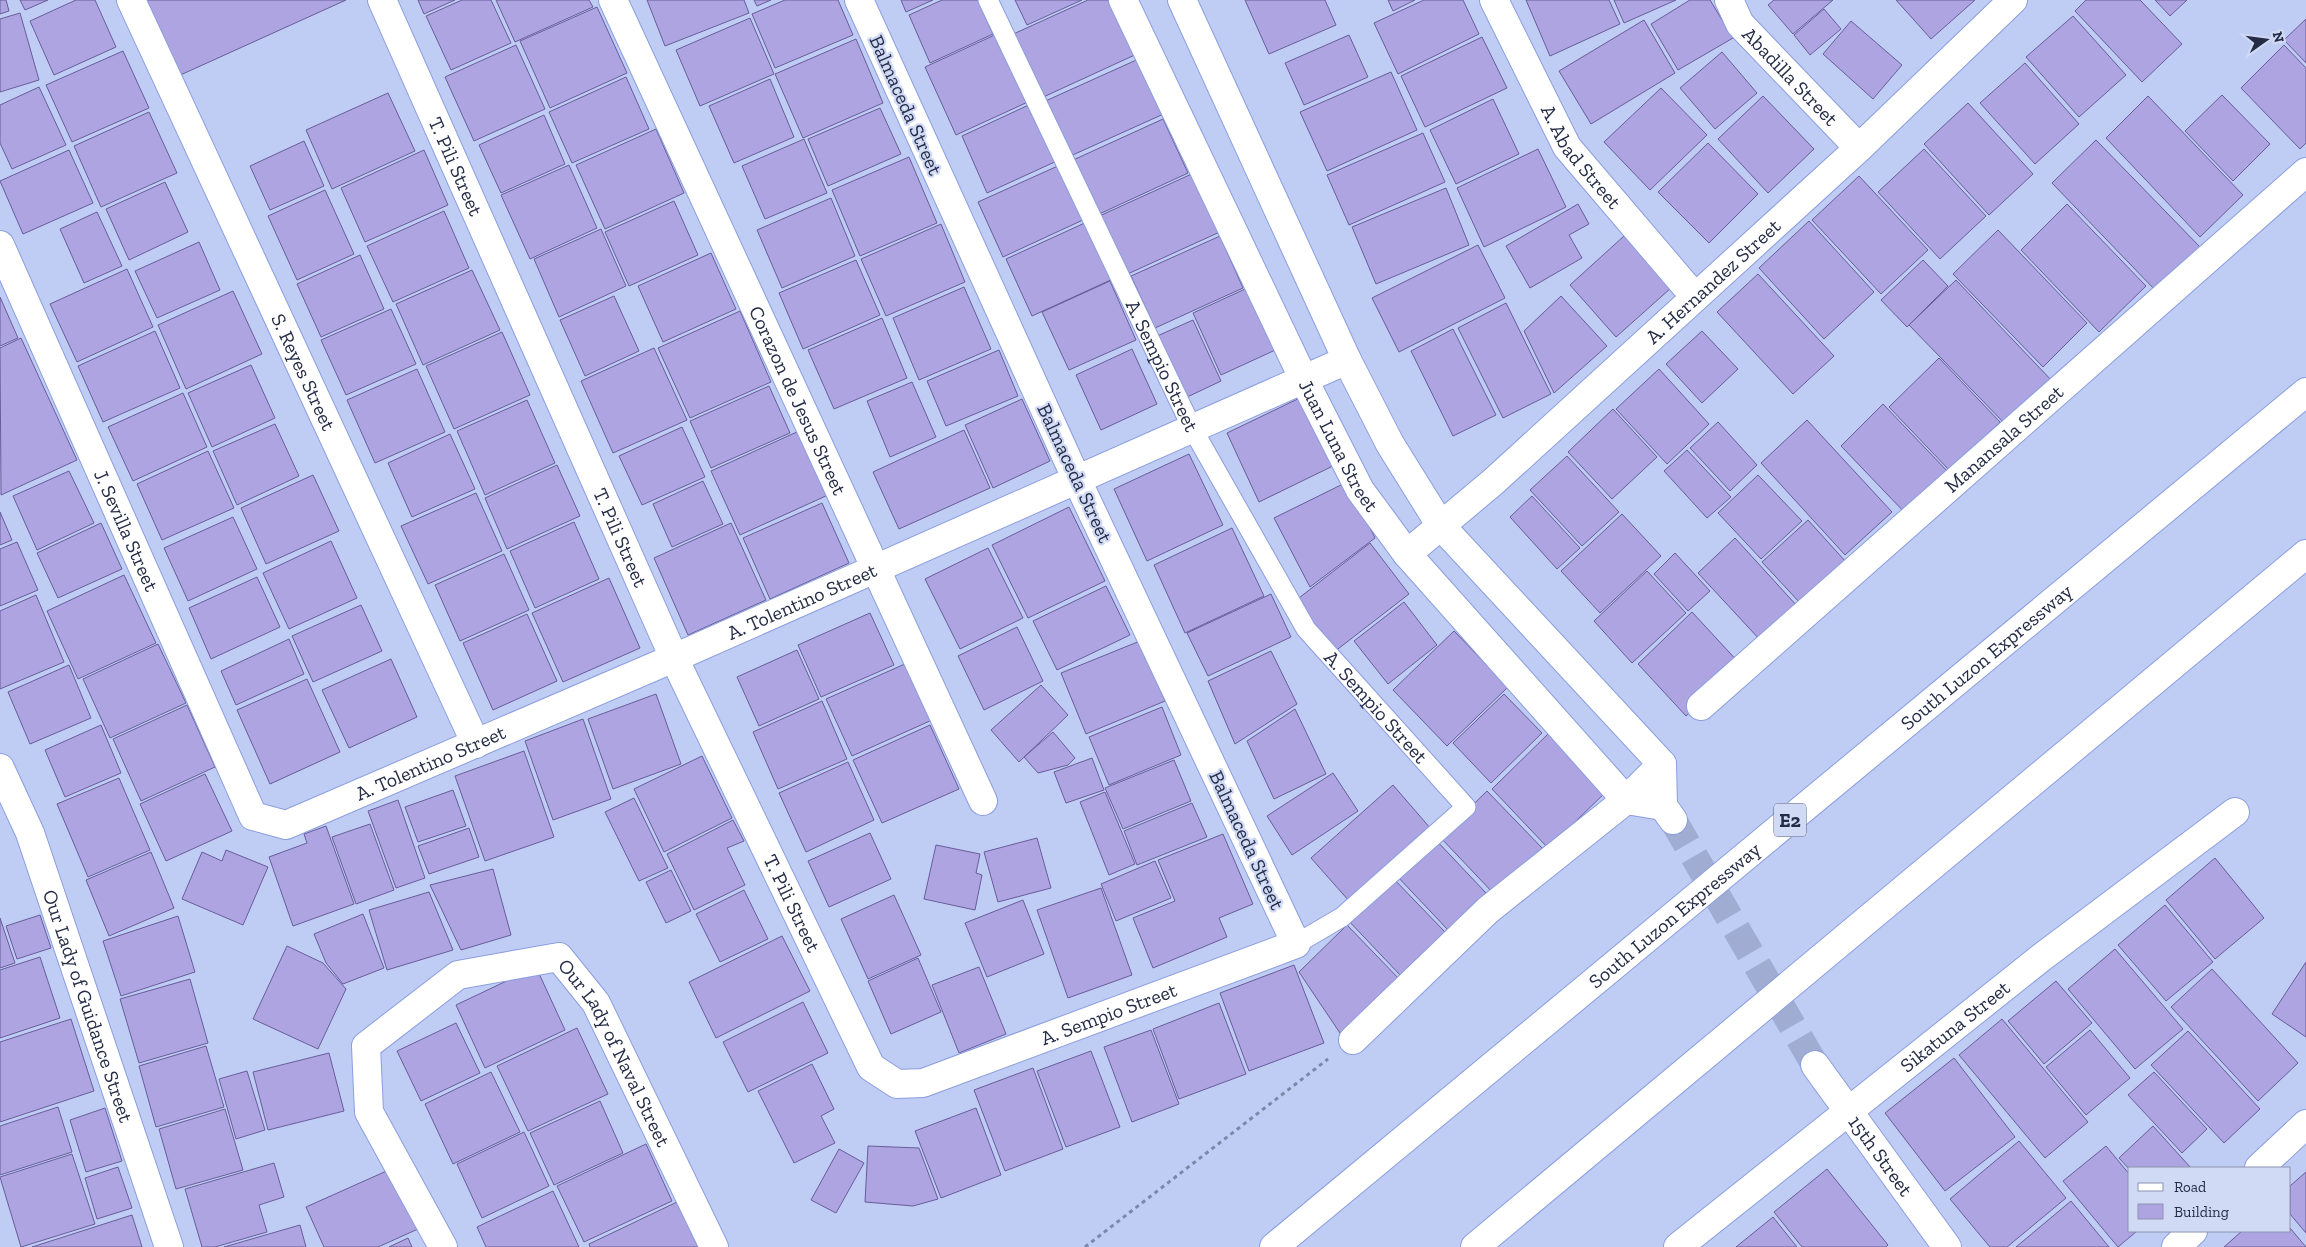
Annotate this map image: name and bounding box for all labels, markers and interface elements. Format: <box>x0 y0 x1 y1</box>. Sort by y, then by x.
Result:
north arrow <box>2241 15 2291 65</box>
street label: Abadilla Street <box>1737 22 1843 131</box>
text: N <box>2269 30 2288 45</box>
street label: Balmaceda Street <box>864 31 948 179</box>
street label: A. Abad Street <box>1536 101 1627 214</box>
street label: T. Pili Street <box>423 113 488 220</box>
street label: A. Hernandez Street <box>1641 213 1786 349</box>
street label: A. Sempio Street <box>1121 296 1204 436</box>
street label: Corazon de Jesus Street <box>744 302 852 499</box>
street label: S. Reyes Street <box>266 310 341 435</box>
street label: Juan Luna Street <box>1294 376 1384 517</box>
street label: Manansala Street <box>1940 379 2069 497</box>
street label: Balmaceda Street <box>1032 400 1118 547</box>
street label: J. Sevilla Street <box>89 466 164 595</box>
street label: T. Pili Street <box>588 484 653 591</box>
street label: A. Tolentino Street <box>723 558 881 645</box>
street label: South Luzon Expressway <box>1896 578 2078 735</box>
street label: A. Sempio Street <box>1319 646 1433 769</box>
street label: A. Tolentino Street <box>352 720 510 806</box>
street label: Balmaceda Street <box>1204 767 1290 914</box>
road number: E2 <box>1774 804 1806 836</box>
street label: South Luzon Expressway <box>1584 837 1766 993</box>
street label: T. Pili Street <box>758 850 826 956</box>
street label: Our Lady of Guidance Street <box>38 886 138 1126</box>
street label: Our Lady of Naval Street <box>553 954 676 1151</box>
street label: Sikatuna Street <box>1895 975 2015 1077</box>
street label: A. Sempio Street <box>1037 977 1180 1050</box>
street label: 15th Street <box>1844 1111 1918 1201</box>
legend <box>2128 1167 2291 1232</box>
text: Road <box>2174 1178 2207 1196</box>
text: Building <box>2174 1203 2229 1221</box>

